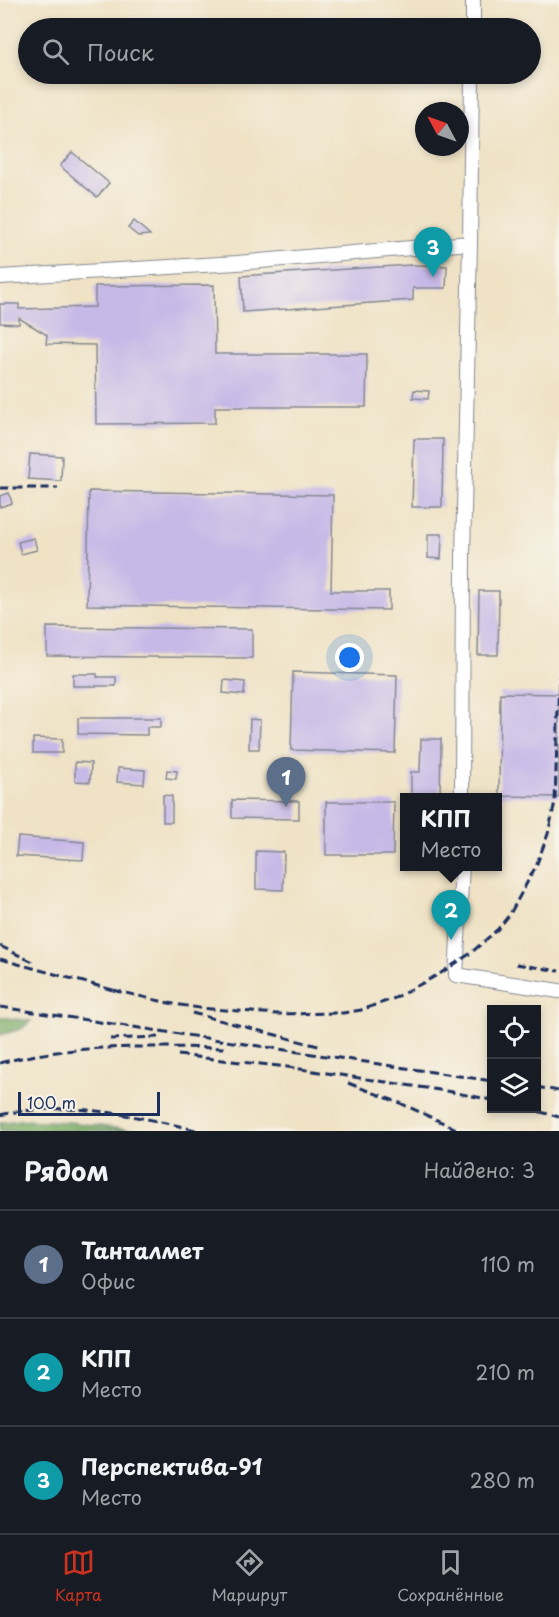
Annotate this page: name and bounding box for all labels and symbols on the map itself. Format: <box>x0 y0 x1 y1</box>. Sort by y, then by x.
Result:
north arrow <box>415 102 469 156</box>
pin: 3 <box>414 228 452 277</box>
your location <box>335 643 364 672</box>
pin: 1 <box>266 758 306 807</box>
pin: 2 <box>432 890 470 940</box>
scale bar <box>18 1089 160 1116</box>

